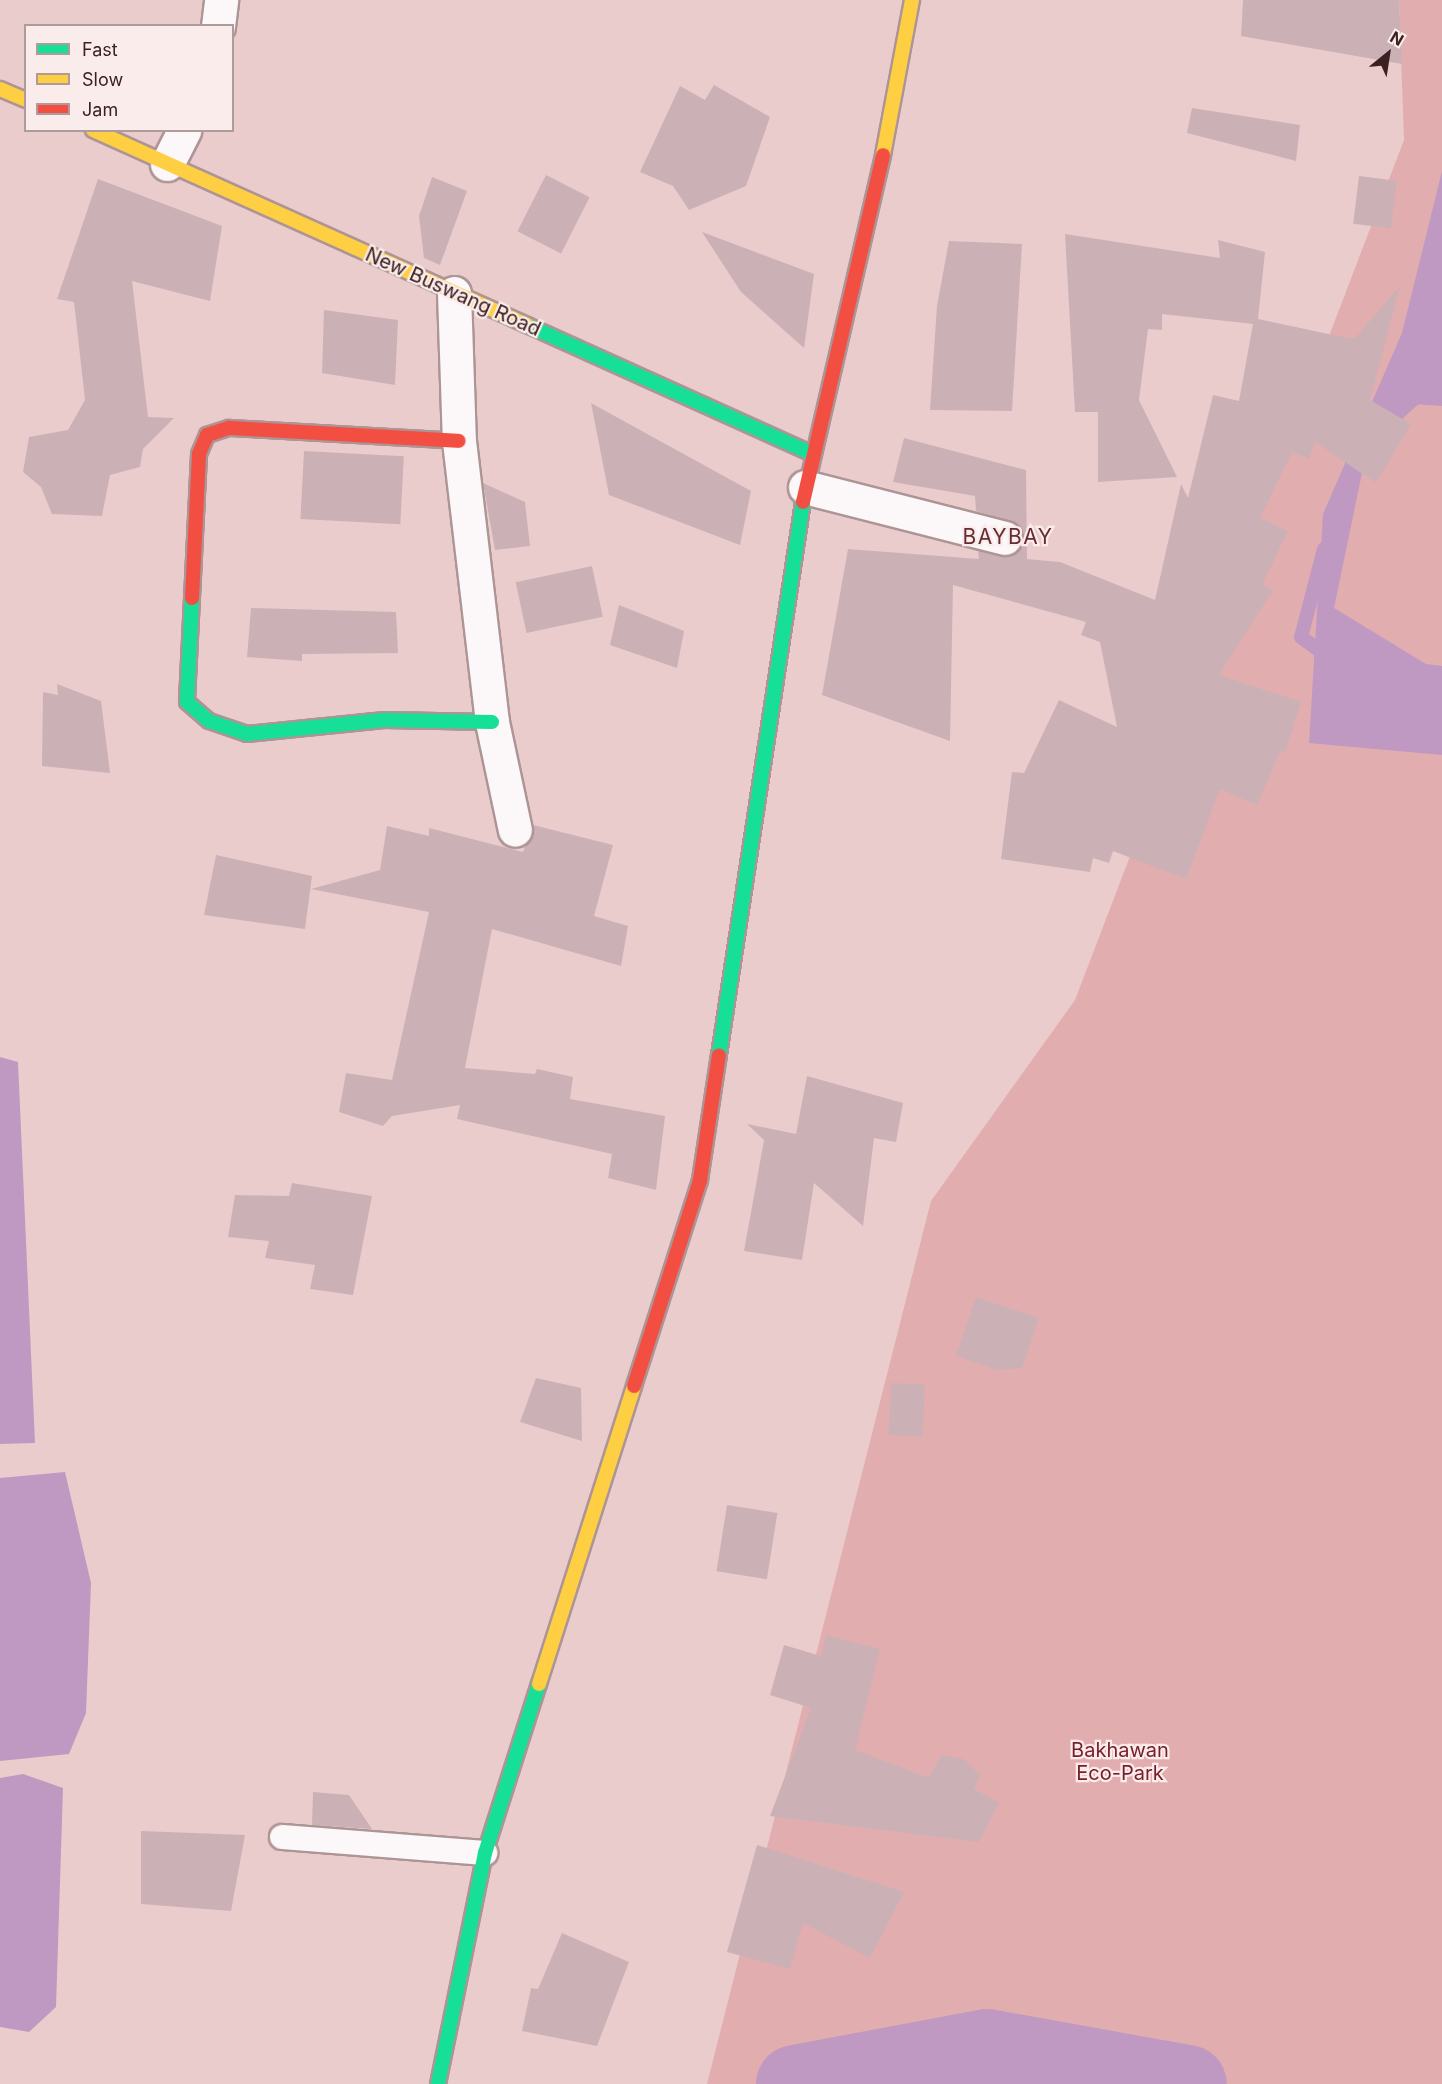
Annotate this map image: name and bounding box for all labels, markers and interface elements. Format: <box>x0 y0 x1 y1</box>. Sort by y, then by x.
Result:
legend <box>24 24 234 132</box>
north arrow <box>1358 24 1418 84</box>
text: N <box>1387 27 1407 50</box>
text: Fast <box>82 39 118 60</box>
text: Slow <box>82 69 123 90</box>
text: Jam <box>82 99 118 120</box>
street label: New Buswang Road <box>362 243 544 341</box>
district label: BAYBAY <box>963 524 1053 550</box>
park label: Bakhawan Eco-Park <box>1071 1738 1169 1785</box>

